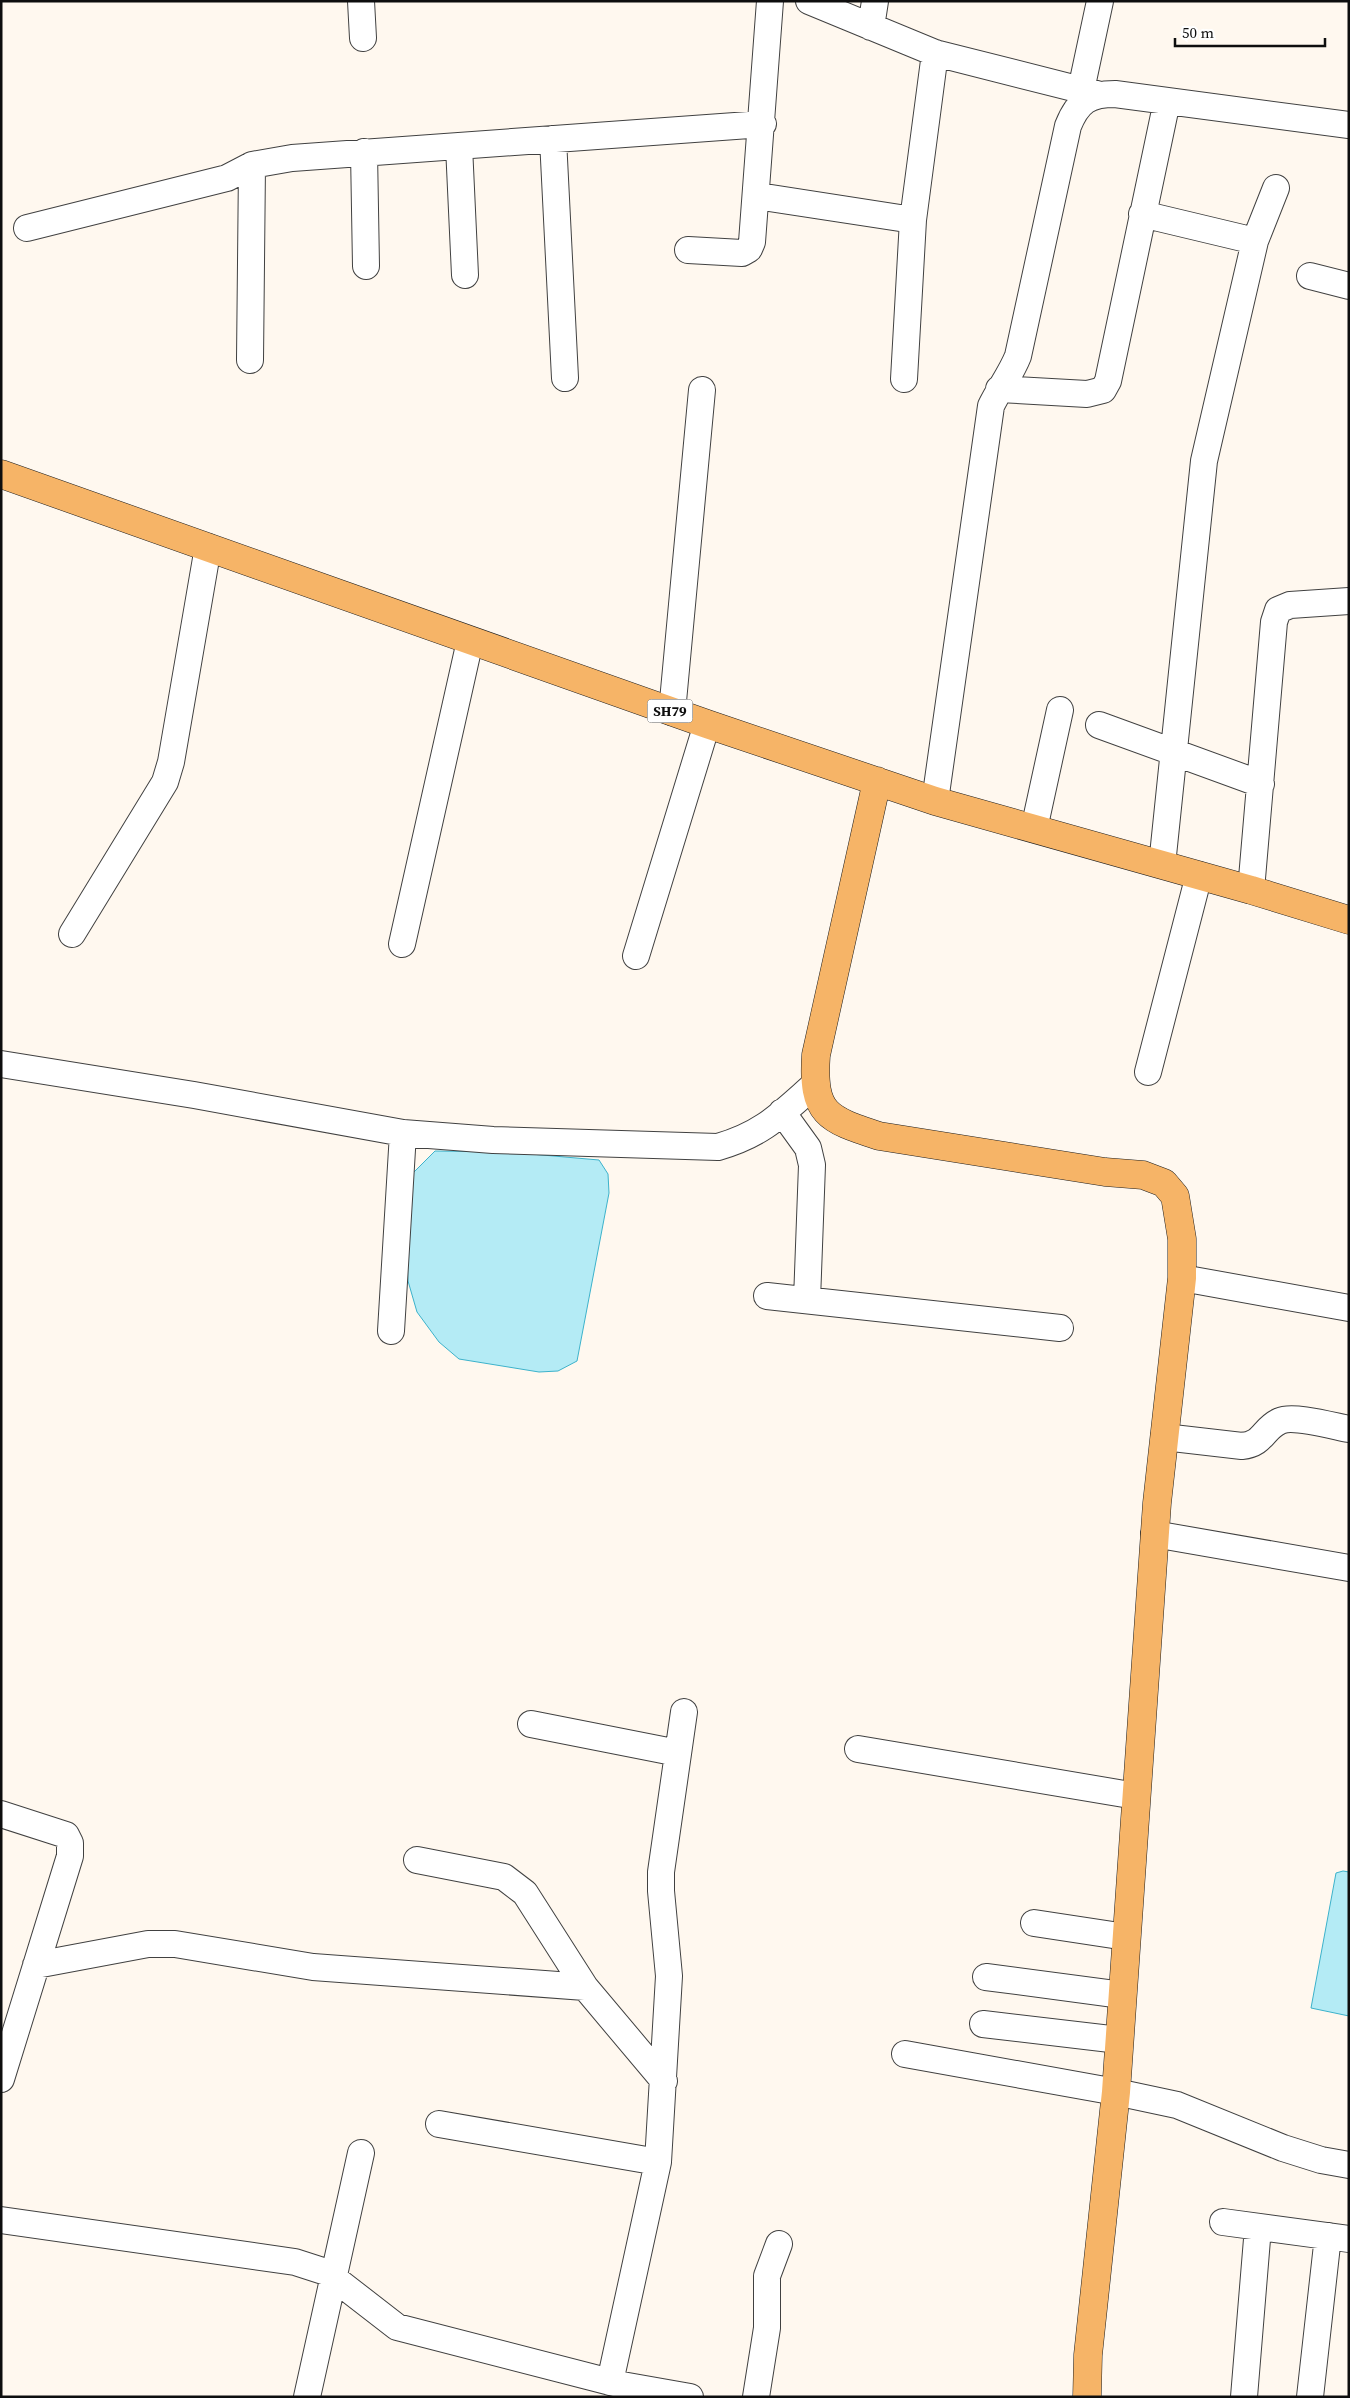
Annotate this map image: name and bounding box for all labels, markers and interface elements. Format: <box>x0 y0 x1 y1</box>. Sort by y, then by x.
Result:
scale bar <box>1175 15 1325 47</box>
text: 50 m <box>1182 22 1214 43</box>
road number: SH79 <box>648 699 692 722</box>

